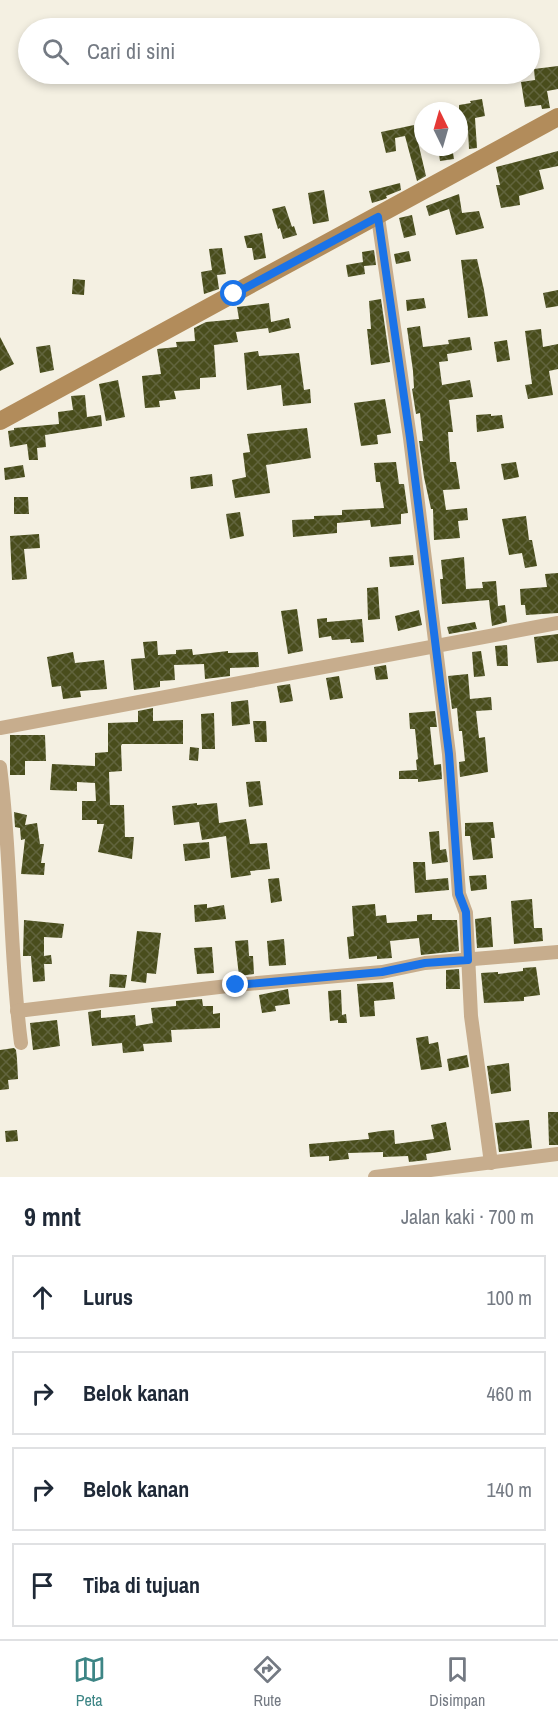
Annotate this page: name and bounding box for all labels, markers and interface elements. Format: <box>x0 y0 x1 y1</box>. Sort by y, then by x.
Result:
search box <box>18 18 540 84</box>
icon: search <box>39 35 72 68</box>
text: Cari di sini <box>87 36 175 66</box>
north arrow <box>414 102 468 156</box>
route start <box>220 280 246 306</box>
route end <box>222 971 248 997</box>
text: 9 mnt <box>24 1199 81 1234</box>
text: Jalan kaki · 700 m <box>401 1203 534 1230</box>
icon: ahead <box>26 1281 59 1314</box>
text: Lurus <box>83 1282 133 1312</box>
text: 100 m <box>486 1284 532 1311</box>
icon: right <box>26 1377 59 1410</box>
text: Belok kanan <box>83 1378 189 1408</box>
text: 460 m <box>486 1380 532 1407</box>
icon: right <box>26 1473 59 1506</box>
text: Belok kanan <box>83 1474 189 1504</box>
text: 140 m <box>486 1476 532 1503</box>
icon: arrive <box>26 1569 59 1602</box>
text: Tiba di tujuan <box>83 1570 200 1600</box>
tab: Peta <box>73 1653 106 1711</box>
tab: Rute <box>251 1653 284 1711</box>
tab: Disimpan <box>429 1653 485 1711</box>

